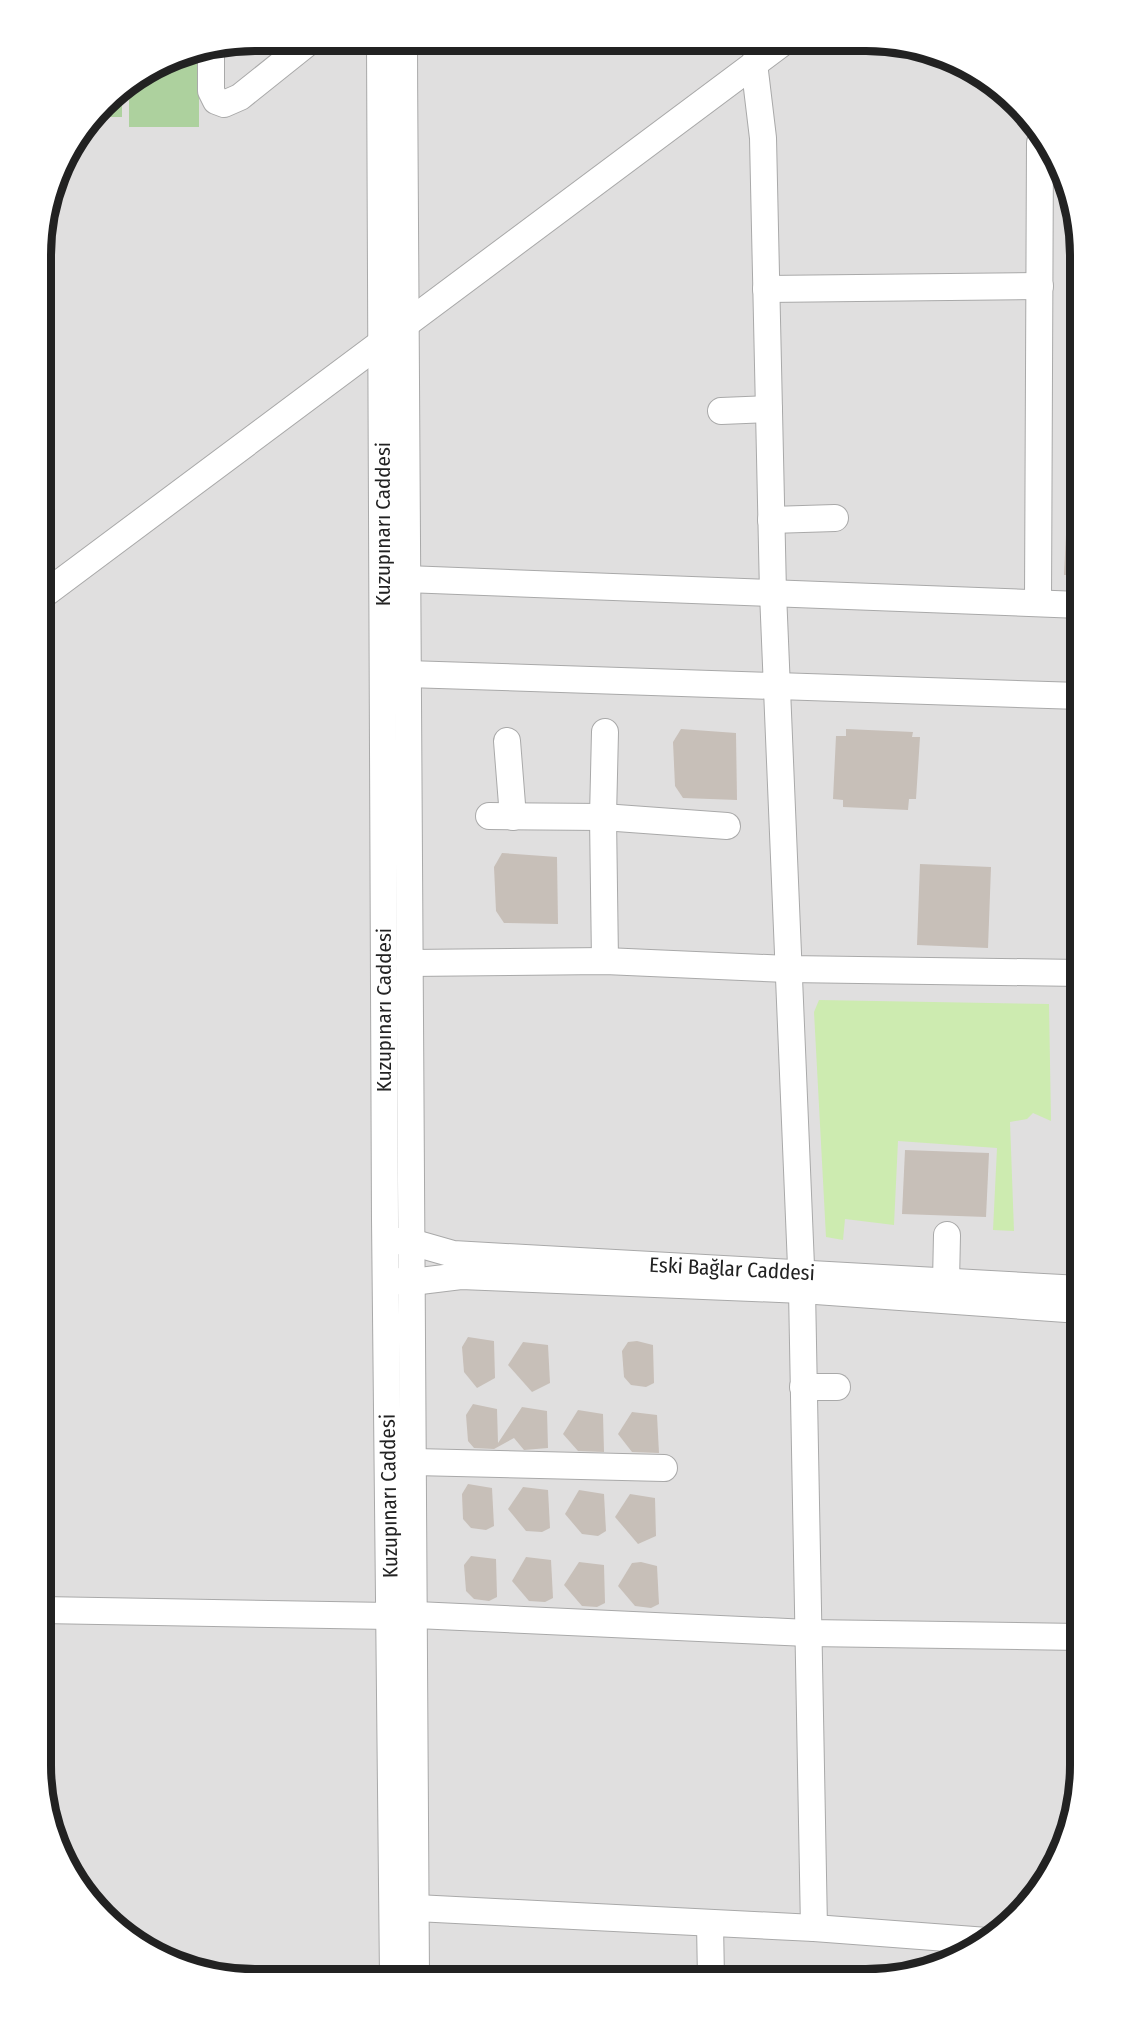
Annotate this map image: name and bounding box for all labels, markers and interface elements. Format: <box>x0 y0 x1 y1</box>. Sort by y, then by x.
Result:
street label: Kuzupınarı Caddesi <box>370 442 396 606</box>
street label: Kuzupınarı Caddesi <box>371 928 397 1092</box>
street label: Eski Bağlar Caddesi <box>648 1252 816 1286</box>
street label: Kuzupınarı Caddesi <box>375 1414 403 1578</box>

